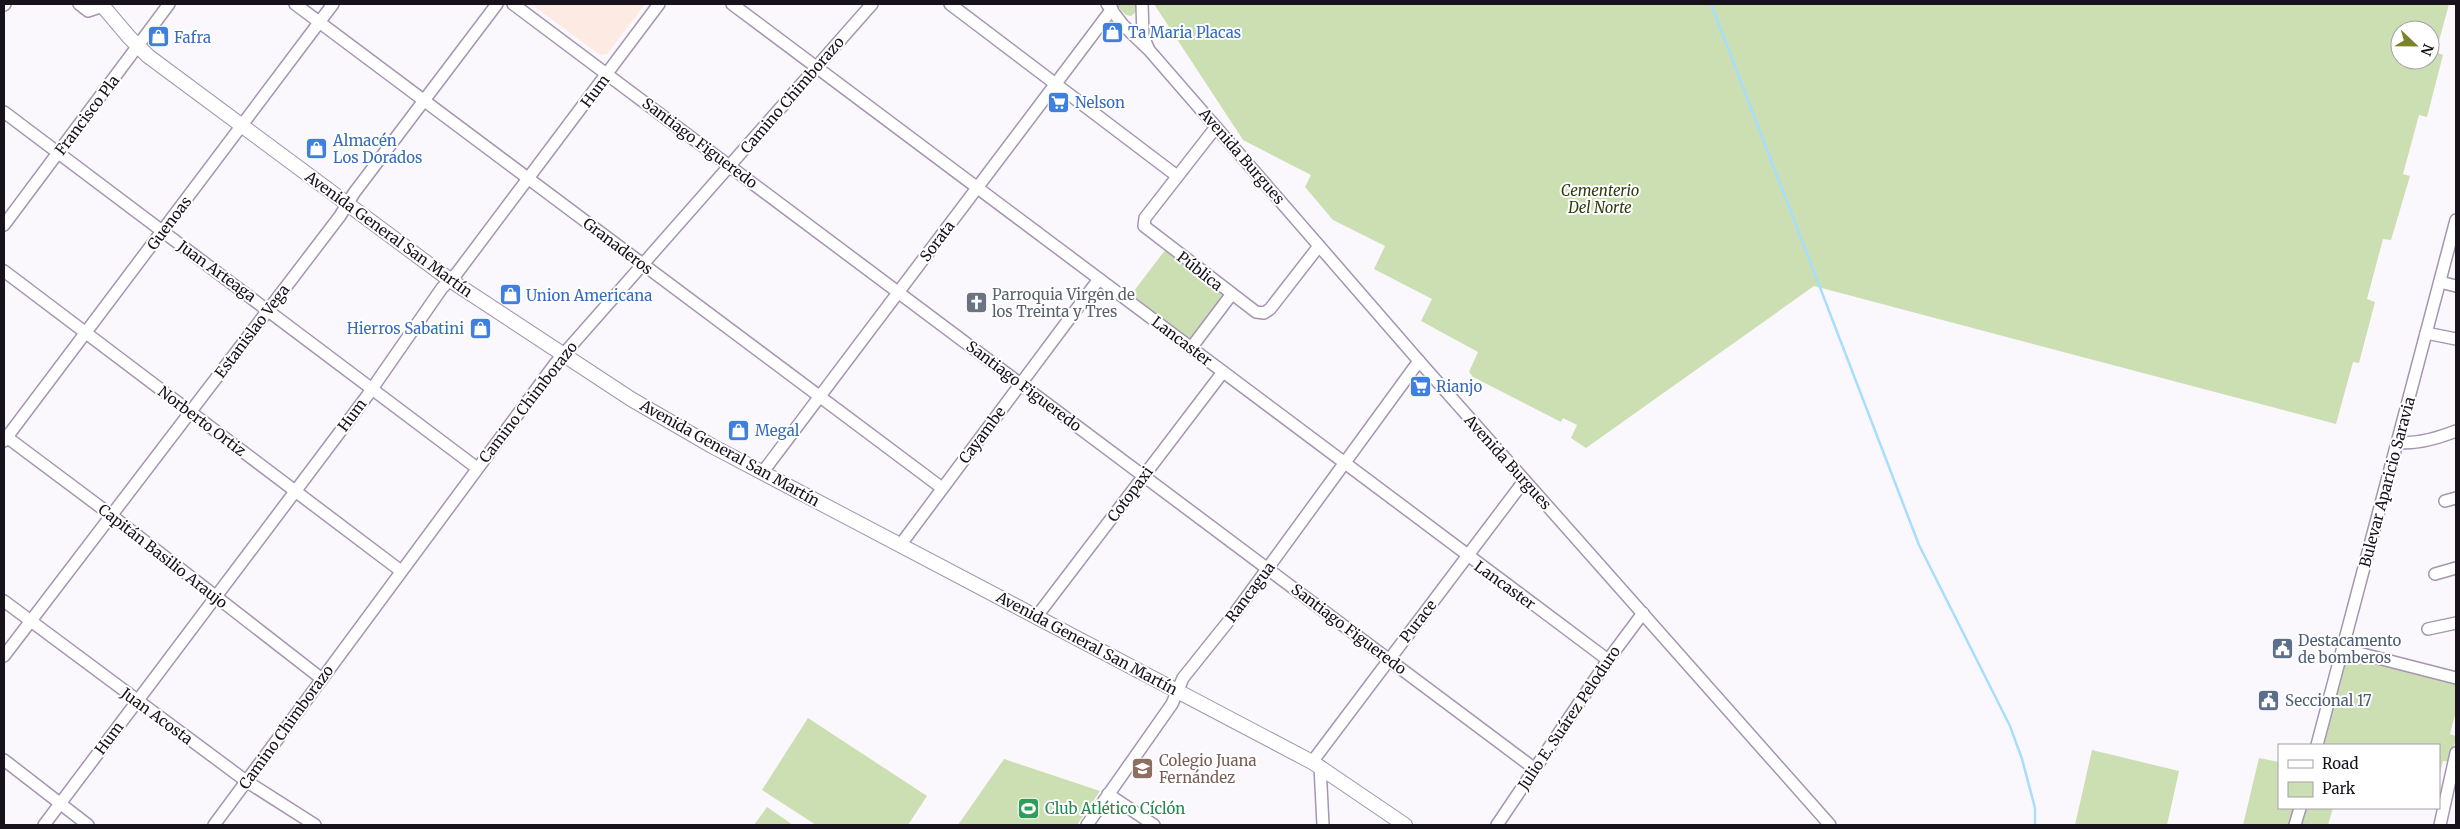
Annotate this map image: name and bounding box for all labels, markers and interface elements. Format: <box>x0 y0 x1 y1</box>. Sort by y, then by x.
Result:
shop icon: Ta Maria Placas <box>1100 20 1124 44</box>
north arrow <box>2390 20 2440 70</box>
place label: Ta Maria Placas <box>1128 23 1241 42</box>
shop icon: Fafra <box>146 25 170 49</box>
place label: Fafra <box>174 28 211 47</box>
street label: Camino Chimborazo <box>736 32 848 157</box>
text: N <box>2417 41 2437 58</box>
street label: Francisco Pla <box>51 71 123 159</box>
street label: Hum <box>577 71 613 111</box>
supermarket icon: Nelson <box>1047 90 1071 114</box>
place label: Nelson <box>1075 93 1125 112</box>
street label: Santiago Figueredo <box>639 94 762 193</box>
street label: Avenida Burgues <box>1195 103 1289 208</box>
place label: Almacén Los Dorados <box>332 131 422 167</box>
shop icon: Almacén Los Dorados <box>305 137 329 161</box>
street label: Avenida General San Martín <box>301 166 476 301</box>
park label: Cementerio Del Norte <box>1561 181 1639 217</box>
street label: Guenoas <box>143 192 195 254</box>
street label: Granaderos <box>579 214 657 278</box>
street label: Sorata <box>915 217 959 265</box>
street label: Juan Arteaga <box>173 236 260 306</box>
street label: Pública <box>1173 247 1227 295</box>
street label: Estanislao Vega <box>211 280 293 382</box>
shop icon: Union Americana <box>498 283 522 307</box>
place label: Parroquia Virgen de los Treinta y Tres <box>992 285 1135 321</box>
place label: Union Americana <box>526 286 652 305</box>
church icon: Parroquia Virgen de los Treinta y Tres <box>964 291 988 315</box>
street label: Lancaster <box>1148 312 1216 370</box>
shop icon: Hierros Sabatini <box>468 316 492 340</box>
place label: Hierros Sabatini <box>347 319 464 338</box>
street label: Camino Chimborazo <box>475 337 581 466</box>
street label: Santiago Figueredo <box>963 337 1086 436</box>
supermarket icon: Rianjo <box>1408 374 1432 398</box>
place label: Rianjo <box>1436 377 1482 396</box>
street label: Norberto Ortiz <box>154 382 250 460</box>
street label: Hum <box>334 395 370 435</box>
street label: Avenida General San Martín <box>636 395 823 510</box>
street label: Bulevar Aparicio Saravia <box>2355 395 2419 569</box>
street label: Cayambe <box>954 403 1010 467</box>
street label: Avenida Burgues <box>1460 410 1556 513</box>
shop icon: Megal <box>727 418 751 442</box>
place label: Megal <box>755 421 800 440</box>
street label: Cotopaxi <box>1103 463 1157 525</box>
street label: Capitán Basilio Araujo <box>95 500 232 613</box>
street label: Lancaster <box>1471 556 1539 614</box>
street label: Rancagua <box>1221 558 1279 626</box>
street label: Santiago Figueredo <box>1288 580 1411 679</box>
street label: Avenida General San Martín <box>992 587 1181 699</box>
street label: Purace <box>1395 596 1441 646</box>
place label: Destacamento de bomberos <box>2298 631 2401 667</box>
public building icon: Destacamento de bomberos <box>2270 637 2294 661</box>
street label: Julio E. Suárez Peloduro <box>1513 642 1624 794</box>
street label: Camino Chimborazo <box>235 661 338 793</box>
street label: Juan Acosta <box>117 683 197 748</box>
public building icon: Seccional 17 <box>2257 688 2281 712</box>
place label: Seccional 17 <box>2285 691 2372 710</box>
street label: Hum <box>91 718 127 758</box>
legend <box>2278 744 2440 809</box>
place label: Colegio Juana Fernández <box>1159 751 1257 787</box>
text: Road <box>2322 754 2358 773</box>
school or university icon: Colegio Juana Fernández <box>1131 757 1155 781</box>
text: Park <box>2322 779 2356 798</box>
sports icon: Club Atlético Cíclón <box>1017 796 1041 820</box>
place label: Club Atlético Cíclón <box>1045 799 1185 818</box>

